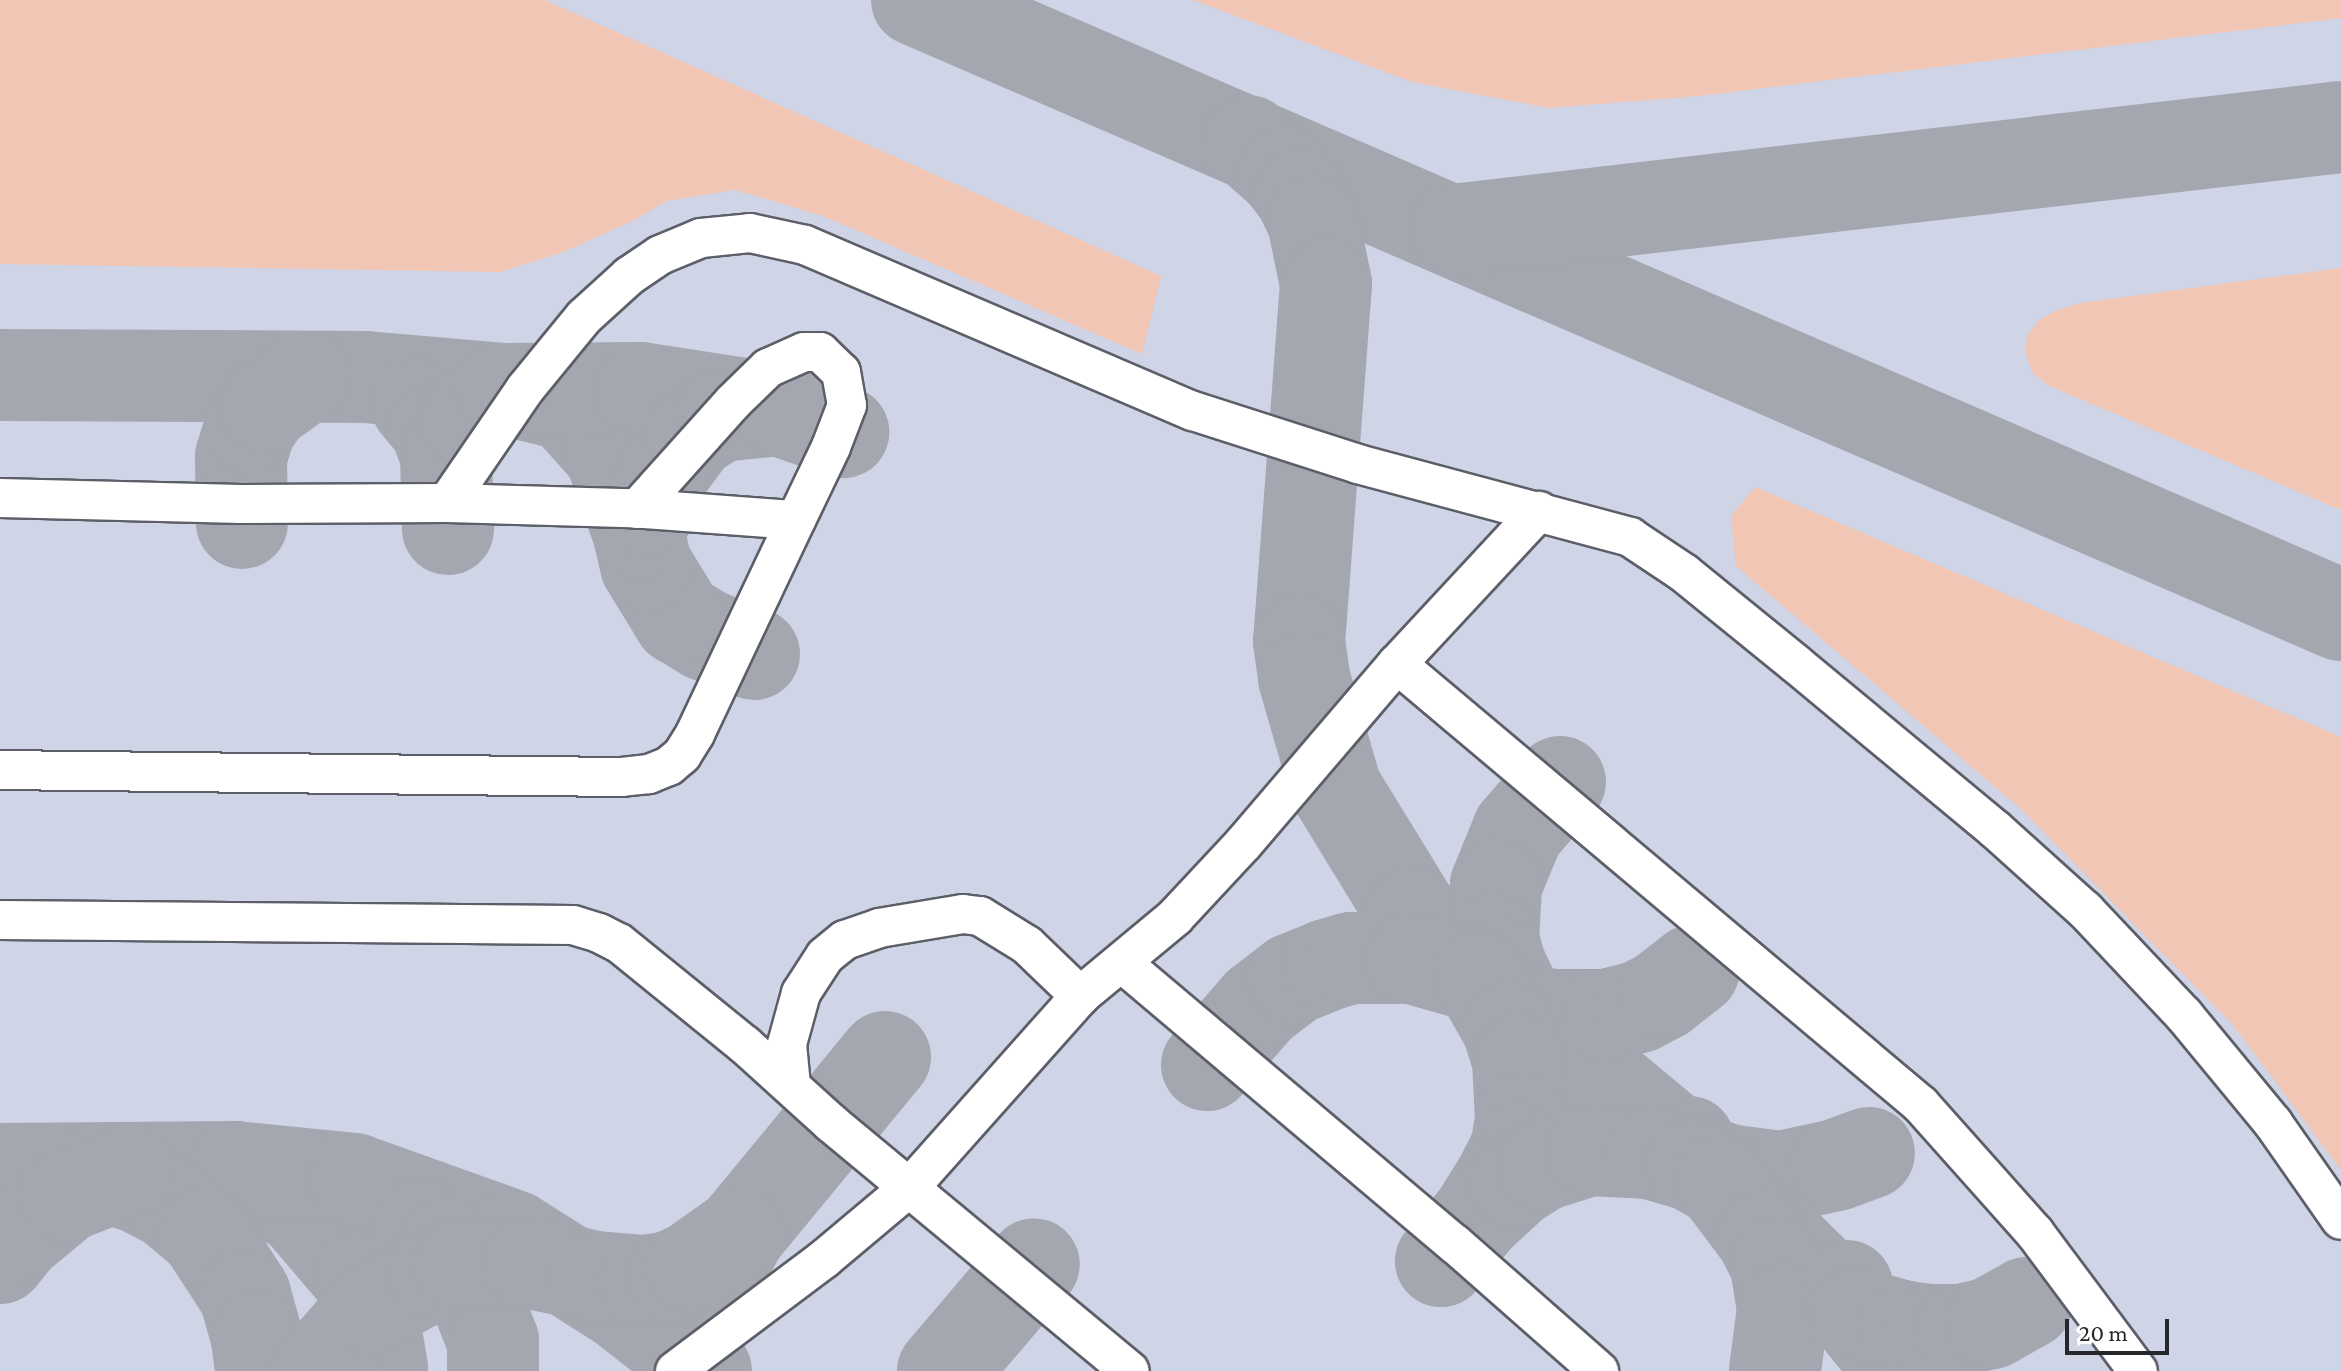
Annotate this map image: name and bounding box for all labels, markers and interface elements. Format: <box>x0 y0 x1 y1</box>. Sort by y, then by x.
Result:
scale bar <box>2069 1303 2173 1353</box>
text: 20 m <box>2079 1319 2128 1346</box>

